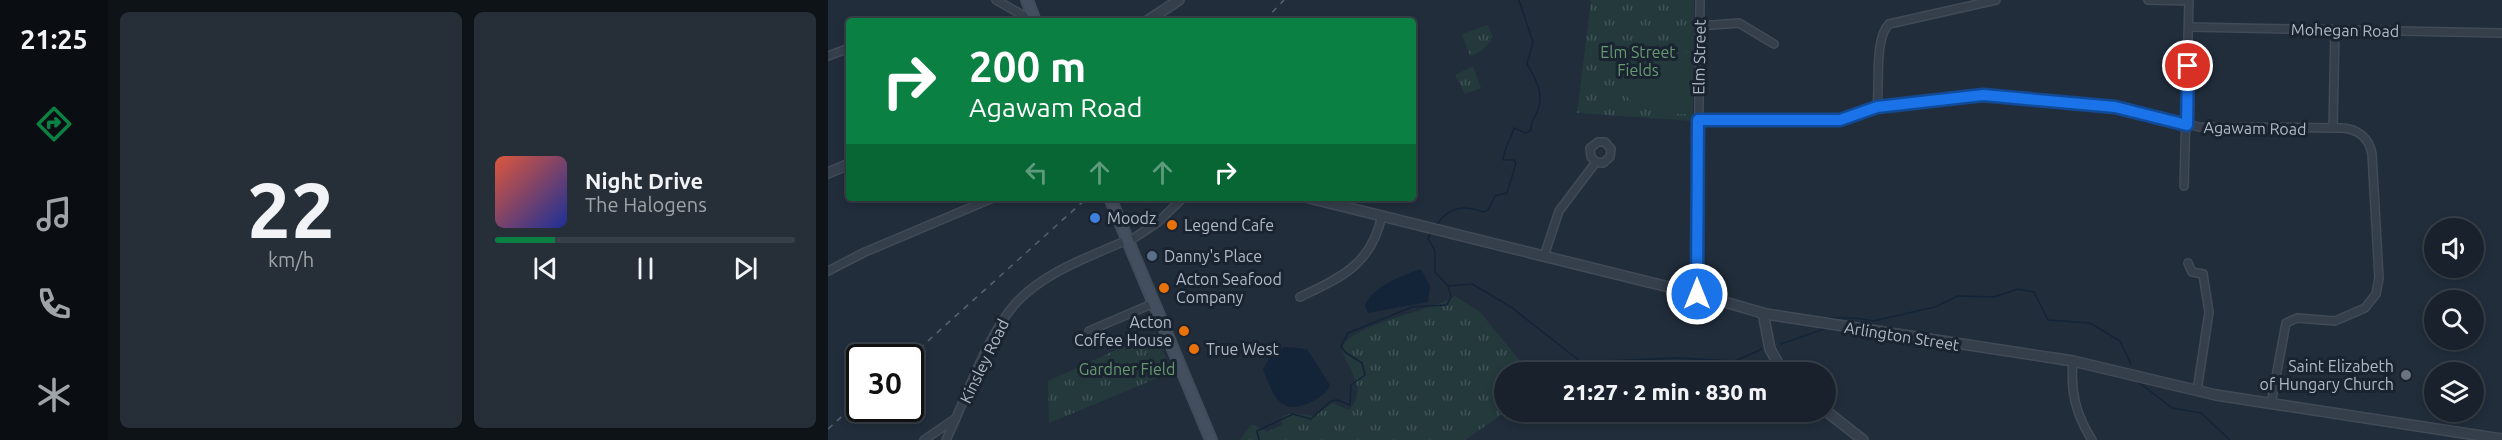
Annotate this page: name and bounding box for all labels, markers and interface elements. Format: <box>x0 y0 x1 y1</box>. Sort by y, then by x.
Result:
street label: Elm Street <box>1689 18 1709 95</box>
street label: Mohegan Road <box>2291 20 2399 40</box>
text: 21:25 <box>20 24 88 54</box>
pin <box>2162 40 2213 91</box>
icon: right <box>870 42 948 120</box>
text: 200 m <box>969 43 1086 90</box>
park label: Elm Street Fields <box>1600 43 1676 79</box>
icon: arrive <box>2171 49 2204 82</box>
text: Agawam Road <box>969 92 1142 122</box>
icon: directions <box>33 103 75 145</box>
street label: Agawam Road <box>2203 118 2307 138</box>
icon: left <box>1020 156 1053 189</box>
icon: ahead <box>1083 156 1116 189</box>
icon: ahead <box>1146 156 1179 189</box>
icon: right <box>1209 156 1242 189</box>
text: 22 <box>247 165 335 253</box>
text: Night Drive <box>585 168 703 193</box>
icon: music <box>33 193 75 235</box>
text: The Halogens <box>585 193 707 216</box>
place label: Moodz <box>1107 209 1156 227</box>
marker: Moodz <box>1088 211 1102 225</box>
place label: Legend Cafe <box>1184 216 1274 234</box>
marker: Legend Cafe <box>1165 218 1179 232</box>
map controls <box>2424 218 2484 422</box>
button: sound <box>2424 218 2484 278</box>
place label: Danny's Place <box>1164 247 1262 265</box>
text: km/h <box>268 248 314 271</box>
marker: Danny's Place <box>1145 249 1159 263</box>
icon: previous <box>529 252 562 285</box>
icon: pause <box>629 252 662 285</box>
icon: next <box>729 252 762 285</box>
position arrow <box>1665 262 1729 326</box>
place label: Acton Seafood Company <box>1176 270 1282 306</box>
marker: Acton Seafood Company <box>1157 281 1171 295</box>
icon: phone <box>33 283 75 325</box>
button: search <box>2424 290 2484 350</box>
place label: Acton Coffee House <box>1074 313 1172 349</box>
street label: Kinsley Road <box>956 316 1012 406</box>
street label: Arlington Street <box>1843 318 1961 354</box>
marker: Acton Coffee House <box>1177 324 1191 338</box>
place label: True West <box>1206 340 1279 358</box>
marker: True West <box>1187 342 1201 356</box>
speed limit sign: 30 <box>846 344 924 422</box>
place label: Saint Elizabeth of Hungary Church <box>2260 357 2394 393</box>
park label: Gardner Field <box>1079 360 1175 378</box>
button: layers <box>2424 362 2484 422</box>
marker: Saint Elizabeth of Hungary Church <box>2399 368 2413 382</box>
icon: climate <box>33 374 75 416</box>
text: 21:27 · 2 min · 830 m <box>1563 379 1767 404</box>

